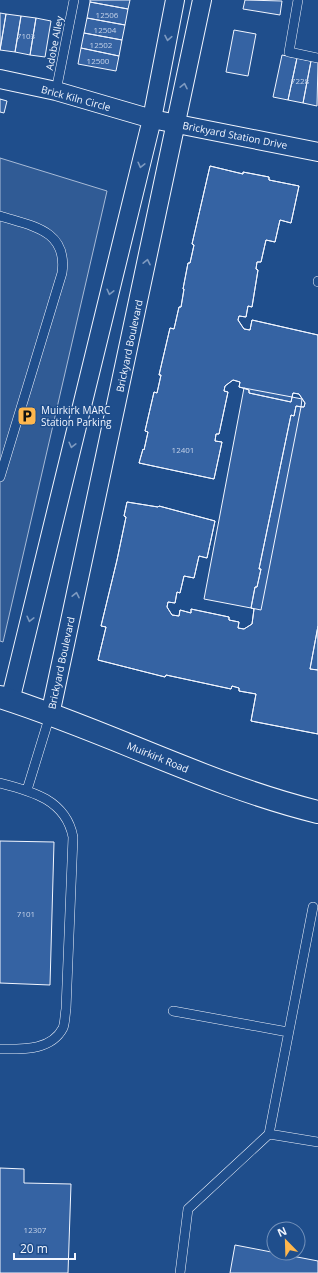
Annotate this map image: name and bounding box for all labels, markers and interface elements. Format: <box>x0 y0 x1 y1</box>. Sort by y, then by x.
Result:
house number: 12506 <box>96 9 119 20</box>
street label: Adobe Alley <box>42 14 66 71</box>
house number: 12504 <box>94 24 117 35</box>
house number: 7103 <box>17 30 36 41</box>
one-way arrow <box>164 35 172 41</box>
house number: 12502 <box>90 39 113 50</box>
house number: 12500 <box>87 55 110 66</box>
house number: 7228 <box>291 75 310 86</box>
street label: Brick Kiln Circle <box>40 82 113 114</box>
one-way arrow <box>180 82 188 89</box>
street label: Brickyard Station Drive <box>181 118 289 152</box>
one-way arrow <box>137 162 145 169</box>
one-way arrow <box>142 259 151 266</box>
one-way arrow <box>106 288 115 295</box>
street label: Brickyard Boulevard <box>112 299 146 393</box>
place label: Muirkirk MARC Station Parking <box>41 403 112 429</box>
parking icon: Muirkirk MARC Station Parking <box>16 405 38 427</box>
one-way arrow <box>69 442 77 448</box>
house number: 12401 <box>172 444 194 455</box>
one-way arrow <box>71 592 79 598</box>
one-way arrow <box>26 615 35 622</box>
street label: Brickyard Boulevard <box>44 616 78 710</box>
street label: Muirkirk Road <box>125 738 191 776</box>
house number: 7101 <box>17 908 35 919</box>
north arrow <box>266 1221 306 1261</box>
text: N <box>275 1223 289 1240</box>
house number: 12307 <box>24 1224 47 1235</box>
scale bar <box>14 1235 75 1261</box>
text: 20 m <box>20 1240 48 1257</box>

